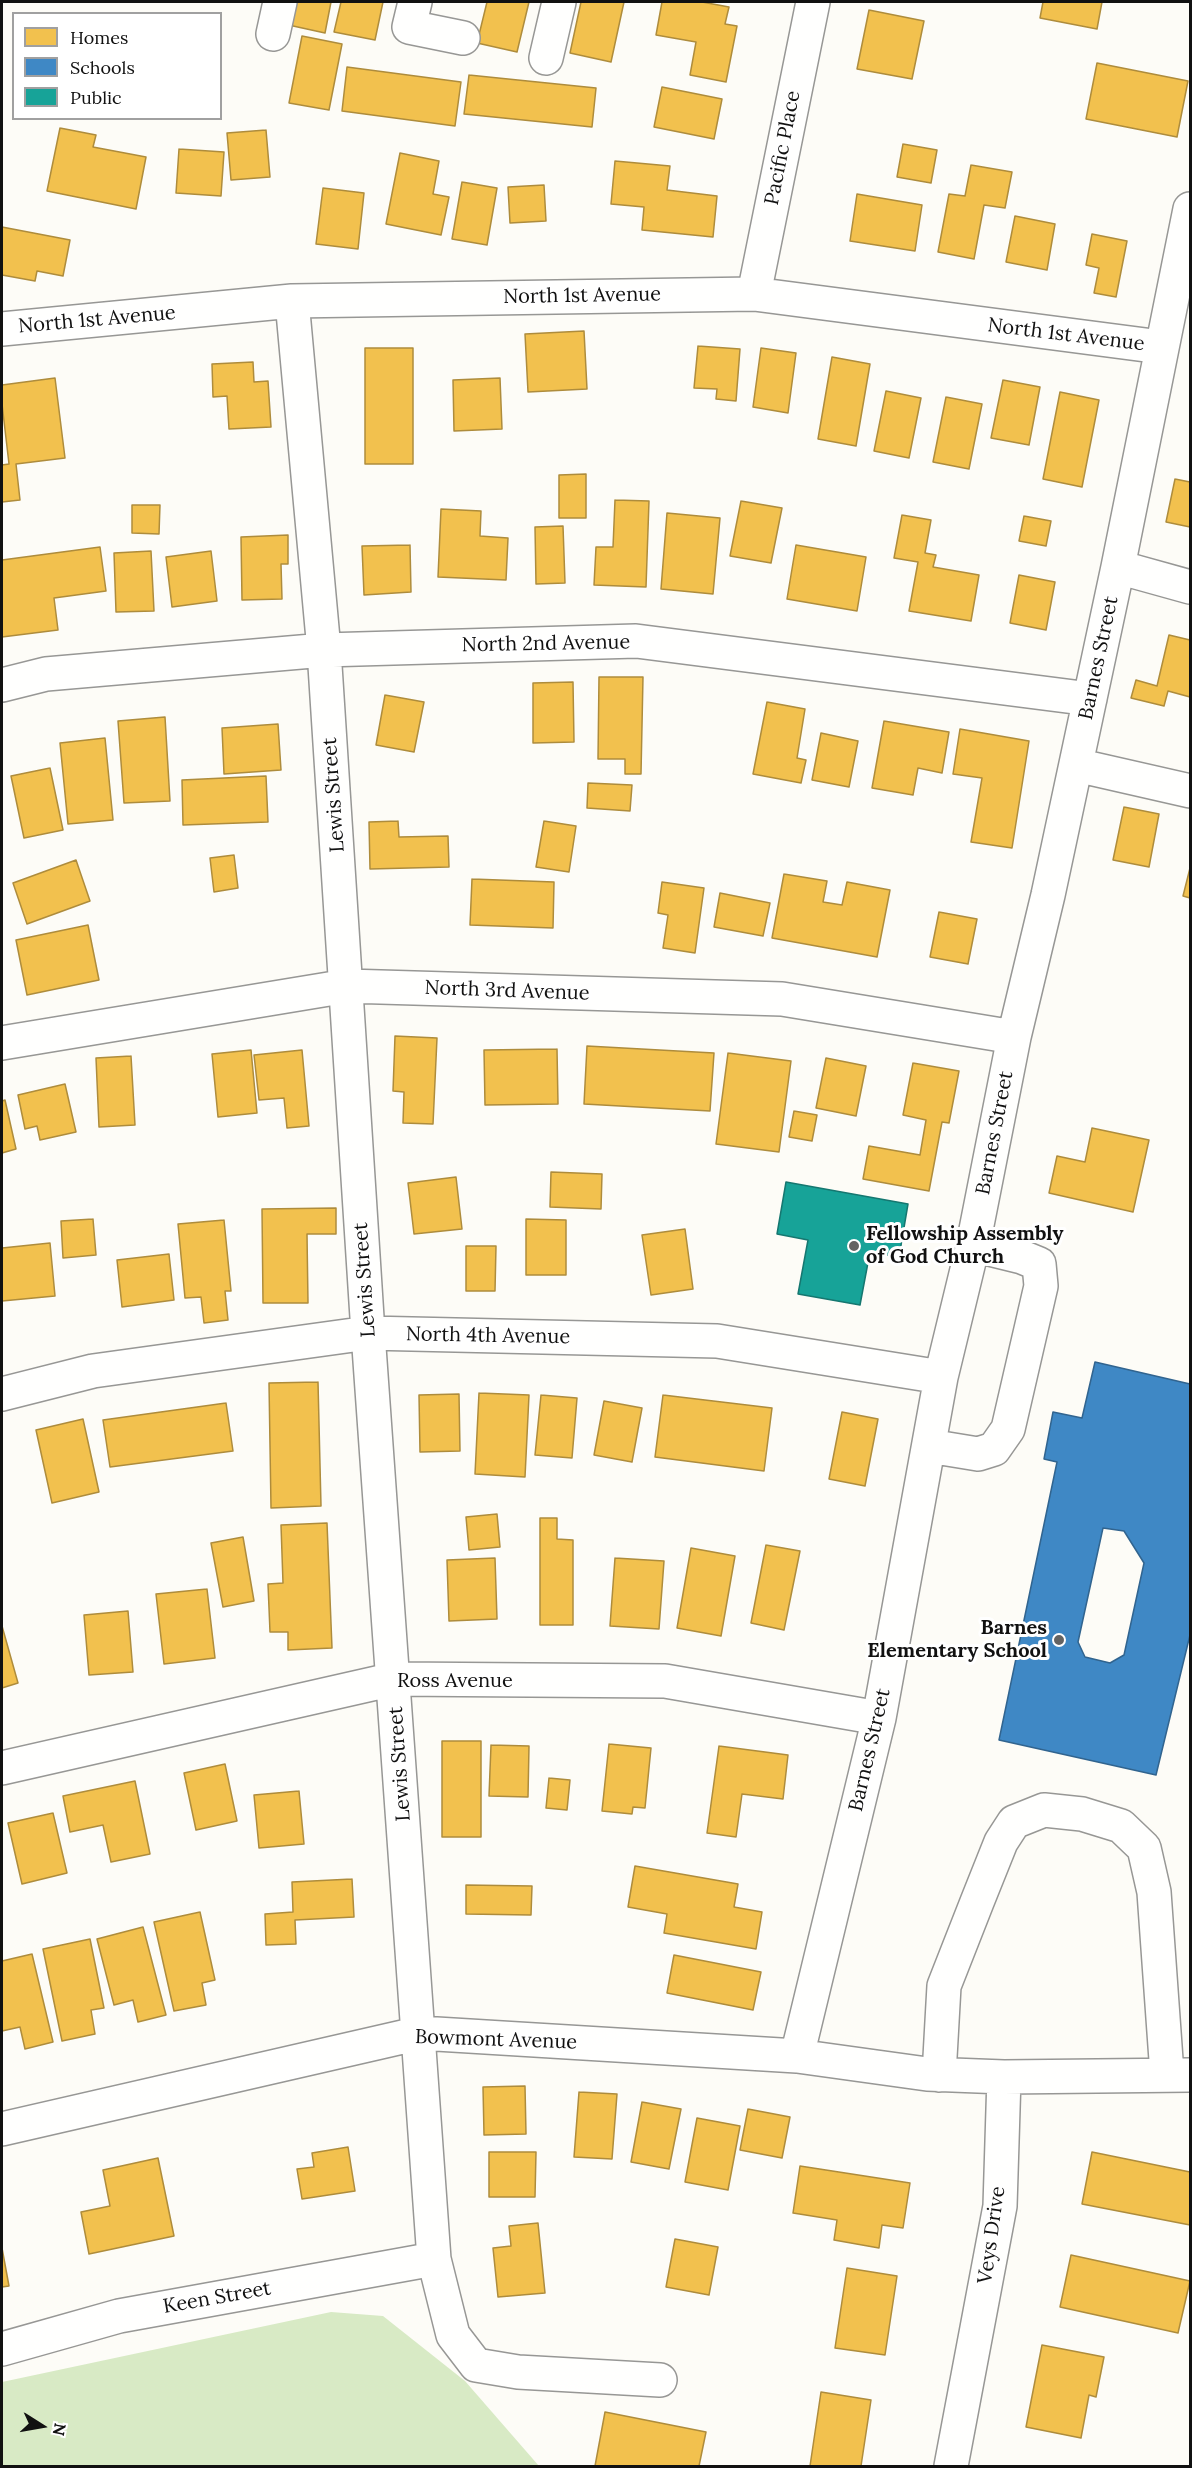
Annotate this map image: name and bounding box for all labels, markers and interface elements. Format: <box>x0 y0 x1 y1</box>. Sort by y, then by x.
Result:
legend <box>12 12 222 120</box>
text: Homes <box>70 26 128 49</box>
text: Schools <box>70 56 135 79</box>
text: Public <box>70 86 122 109</box>
street label: Pacific Place <box>760 89 806 207</box>
street label: North 1st Avenue <box>503 283 661 309</box>
street label: North 1st Avenue <box>17 301 177 339</box>
street label: North 1st Avenue <box>986 313 1146 357</box>
street label: Barnes Street <box>1074 594 1124 722</box>
street label: North 2nd Avenue <box>462 631 630 657</box>
street label: Lewis Street <box>318 737 350 853</box>
street label: North 3rd Avenue <box>424 976 590 1006</box>
street label: Barnes Street <box>971 1069 1019 1197</box>
street label: Lewis Street <box>349 1222 381 1338</box>
place label: Fellowship Assembly of God Church <box>866 1222 1063 1269</box>
marker: Fellowship Assembly of God Church <box>847 1239 861 1253</box>
street label: North 4th Avenue <box>406 1323 570 1349</box>
place label: Barnes Elementary School <box>867 1616 1047 1663</box>
marker: Barnes Elementary School <box>1052 1633 1066 1647</box>
street label: Ross Avenue <box>397 1669 513 1693</box>
street label: Barnes Street <box>844 1686 896 1814</box>
street label: Lewis Street <box>384 1706 416 1822</box>
street label: Bowmont Avenue <box>414 2025 578 2055</box>
street label: Veys Drive <box>973 2185 1011 2285</box>
street label: Keen Street <box>161 2277 273 2319</box>
north arrow <box>12 2396 72 2456</box>
text: N <box>49 2421 71 2437</box>

